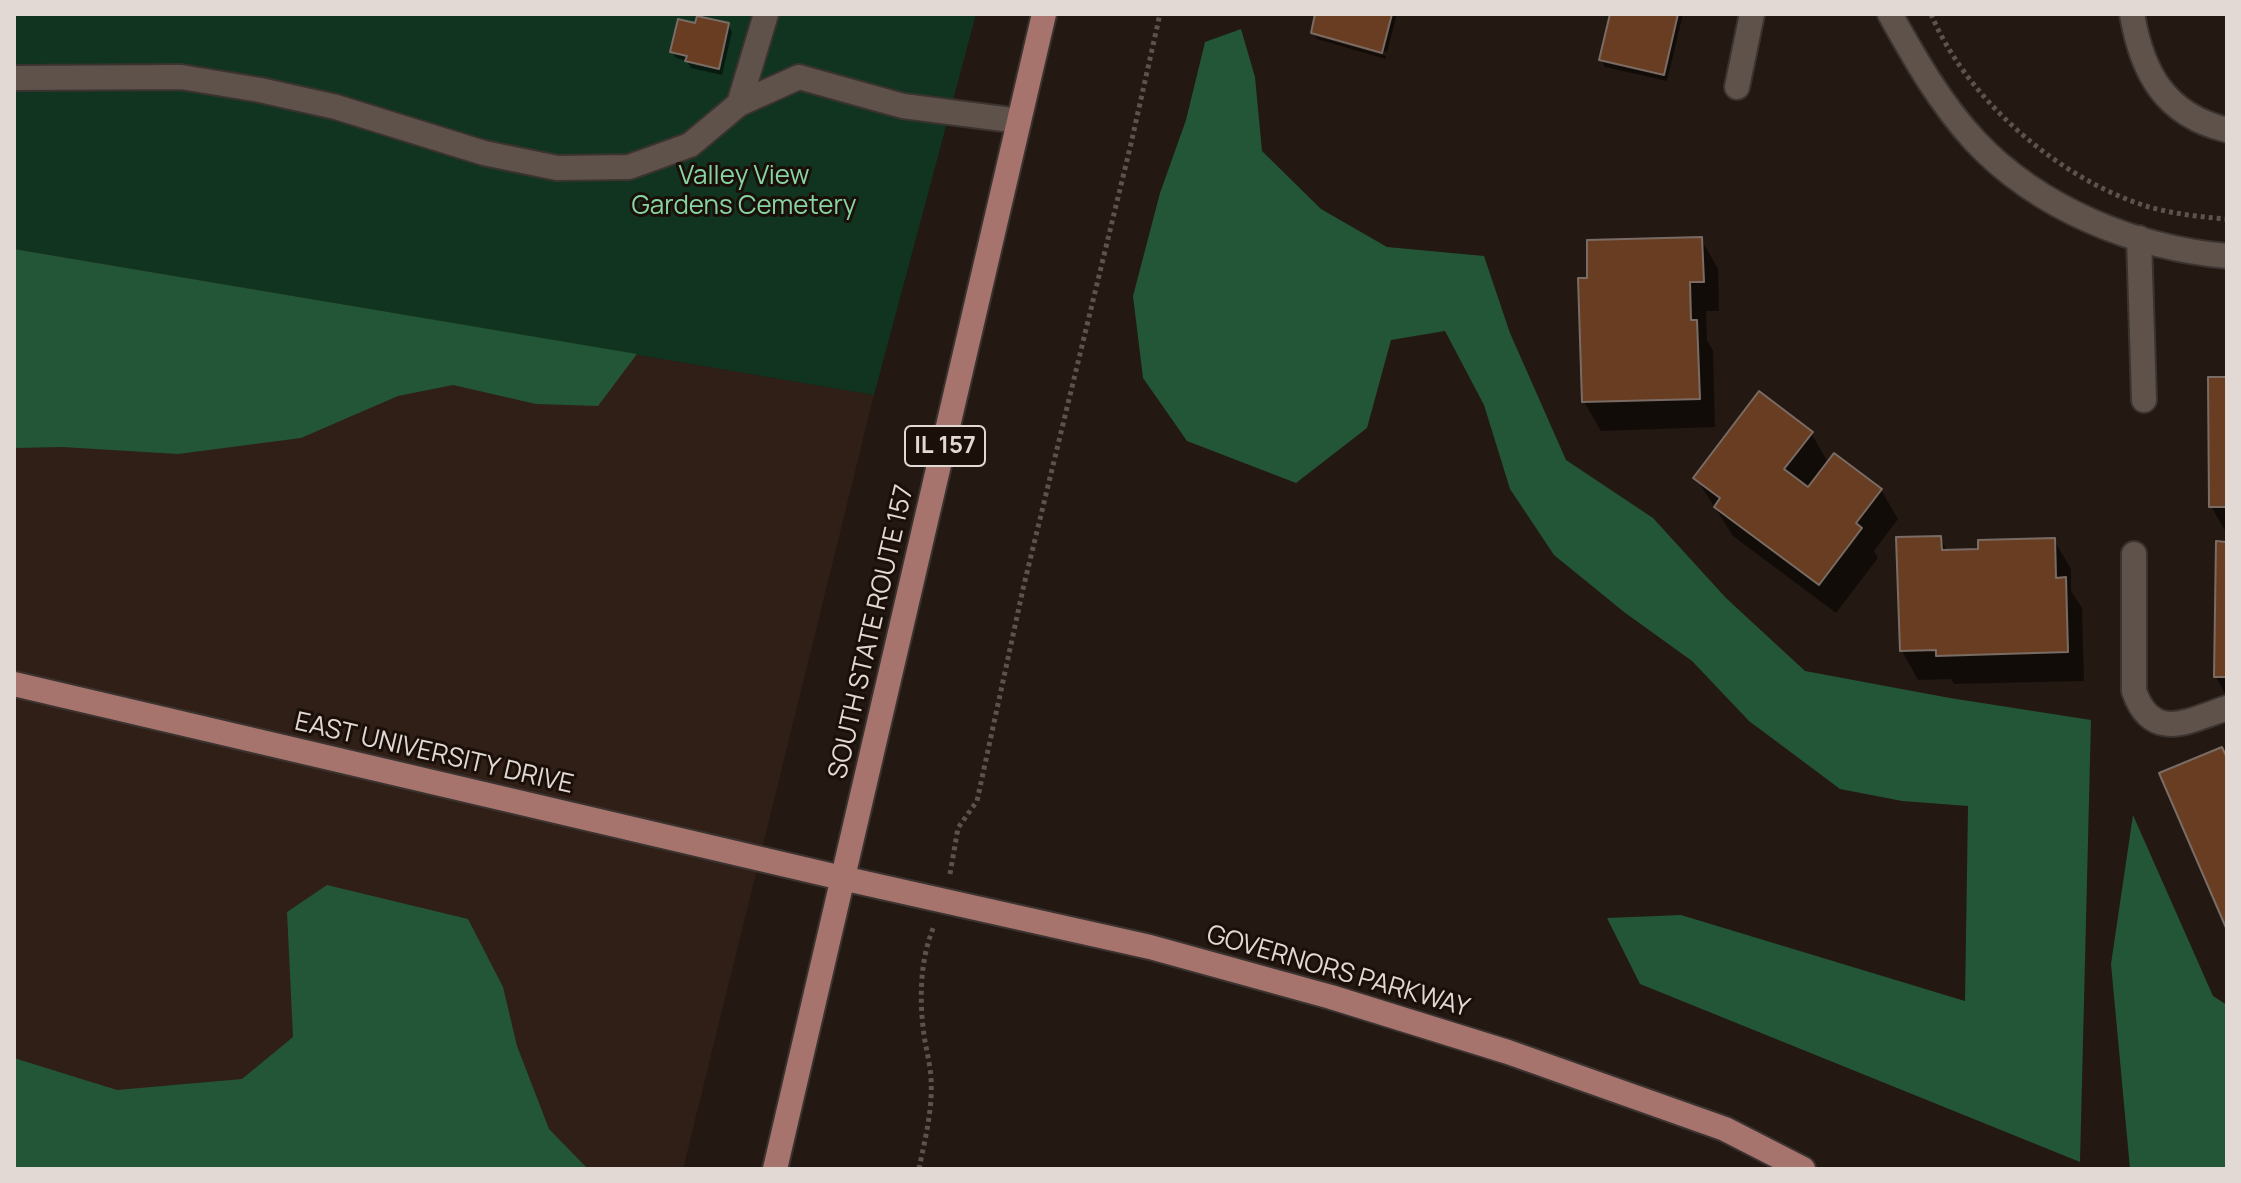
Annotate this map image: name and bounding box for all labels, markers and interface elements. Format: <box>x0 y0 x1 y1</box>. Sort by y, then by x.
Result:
park label: Valley View Gardens Cemetery <box>632 161 856 222</box>
road number: IL 157 <box>905 426 985 466</box>
street label: SOUTH STATE ROUTE 157 <box>823 482 921 782</box>
street label: EAST UNIVERSITY DRIVE <box>292 707 576 801</box>
street label: GOVERNORS PARKWAY <box>1203 920 1473 1024</box>

